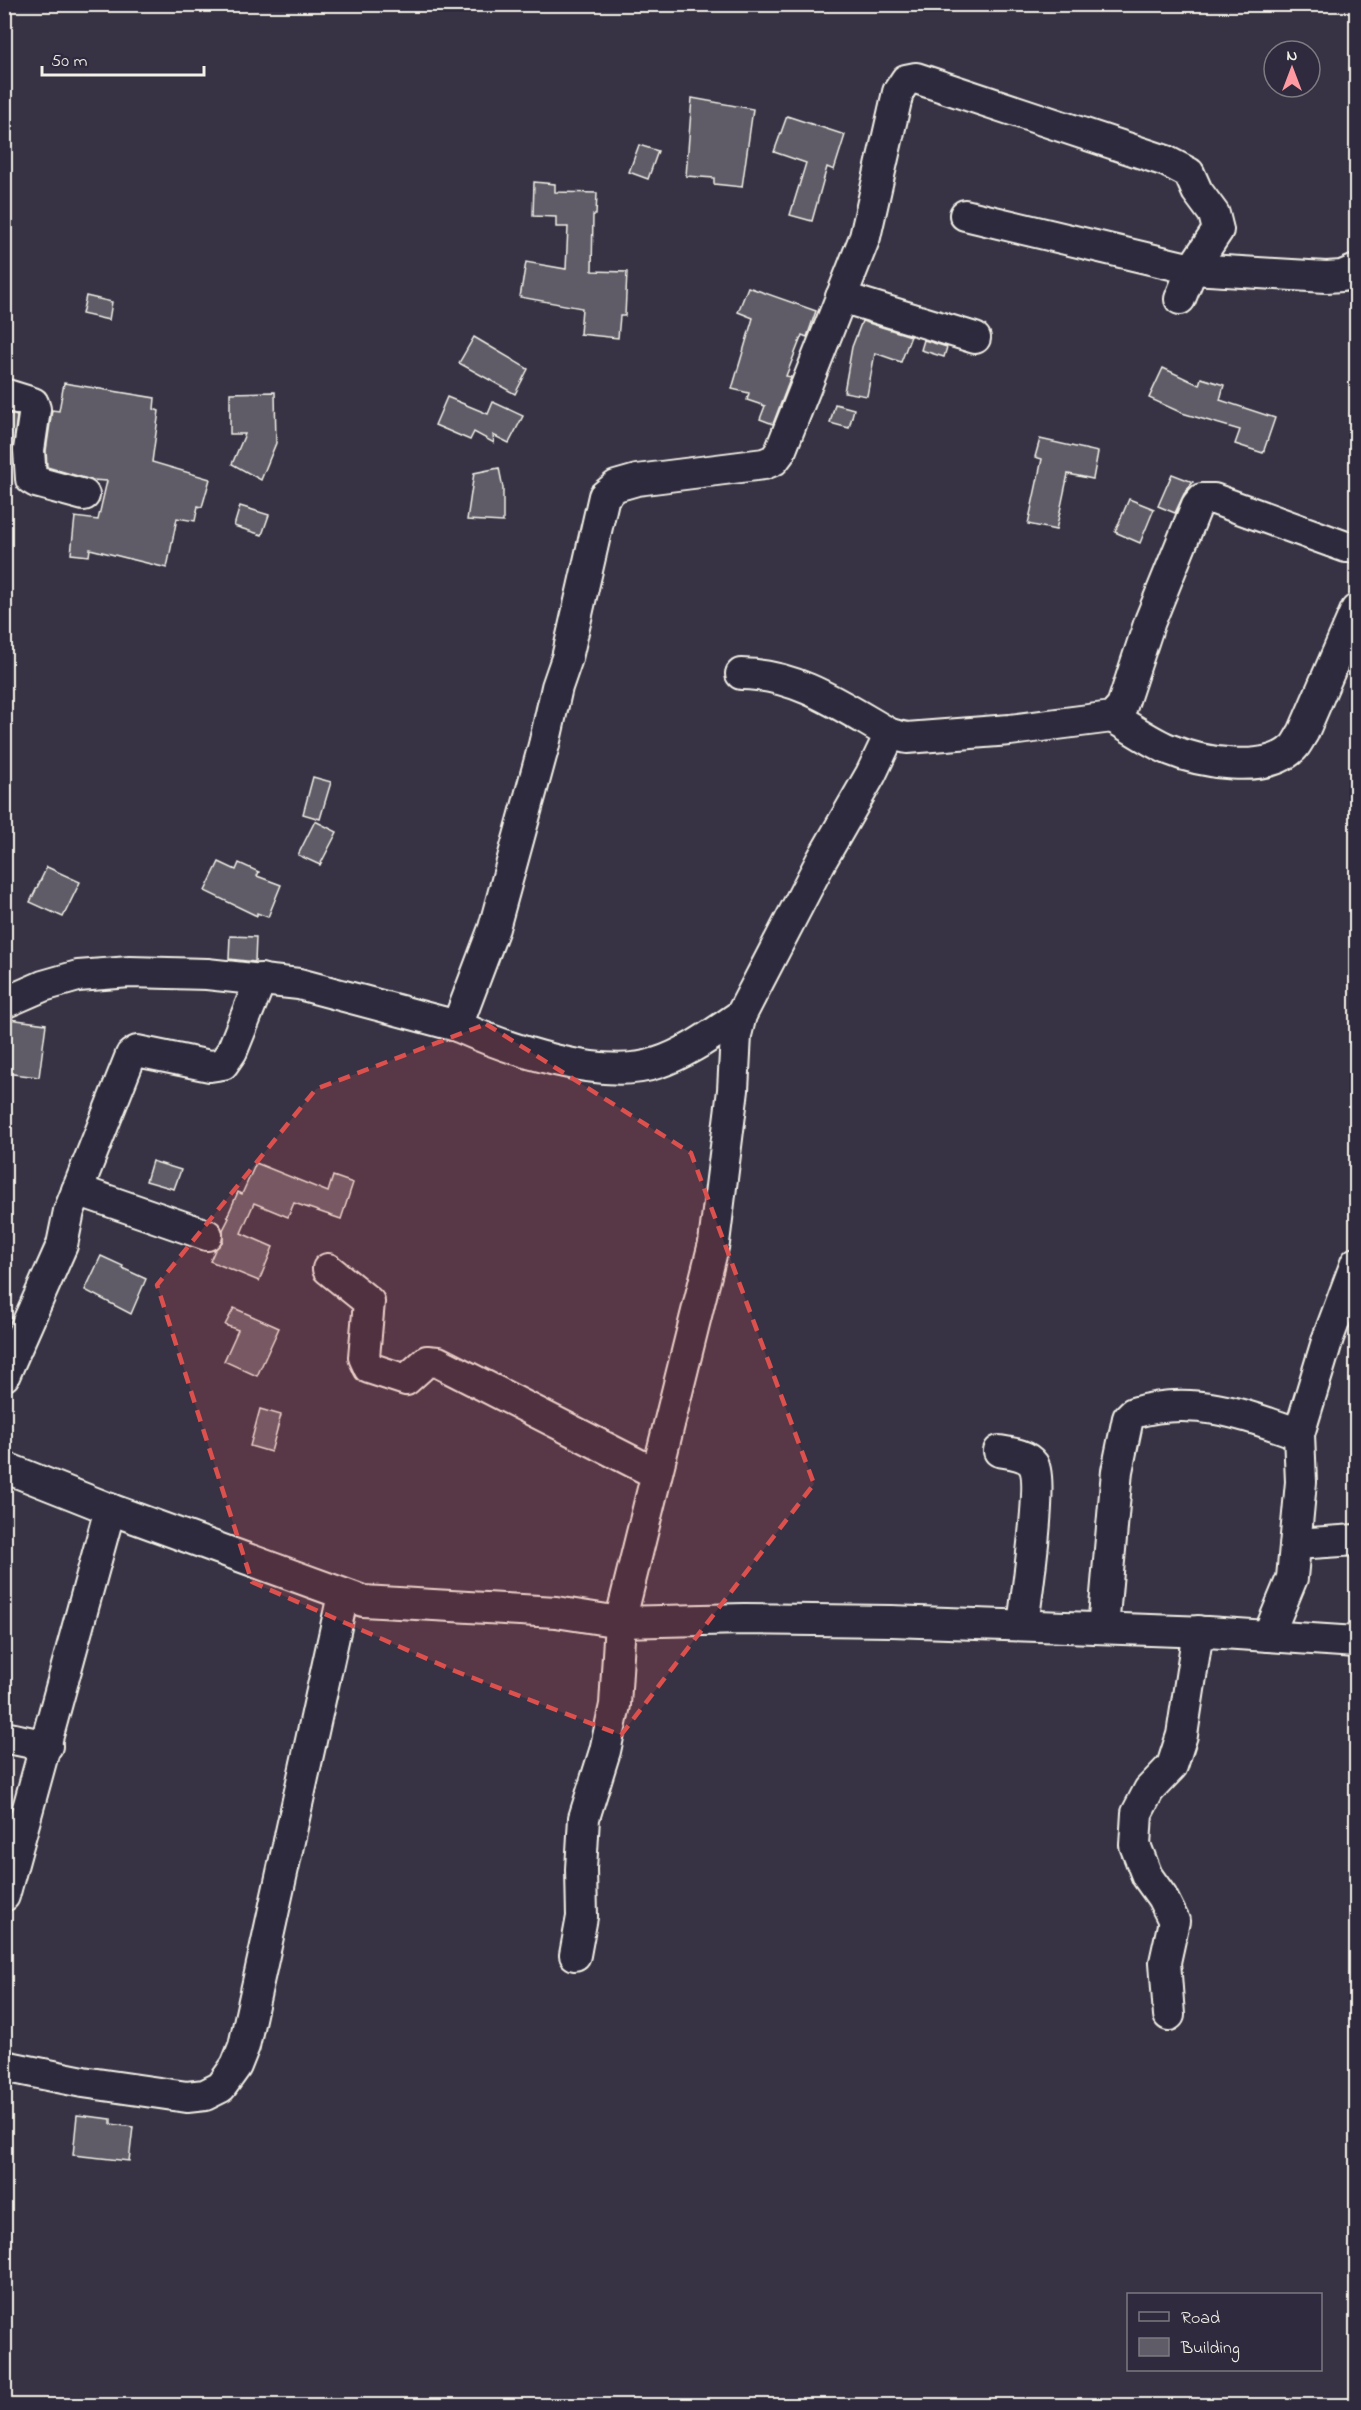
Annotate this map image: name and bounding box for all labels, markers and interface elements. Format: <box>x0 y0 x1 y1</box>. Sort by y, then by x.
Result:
scale bar <box>42 39 204 77</box>
north arrow <box>1262 39 1322 99</box>
text: N <box>1287 44 1298 68</box>
text: 50 m <box>51 49 88 75</box>
legend <box>1127 2293 1322 2371</box>
text: Road <box>1181 2306 1220 2332</box>
text: Building <box>1180 2336 1240 2363</box>

